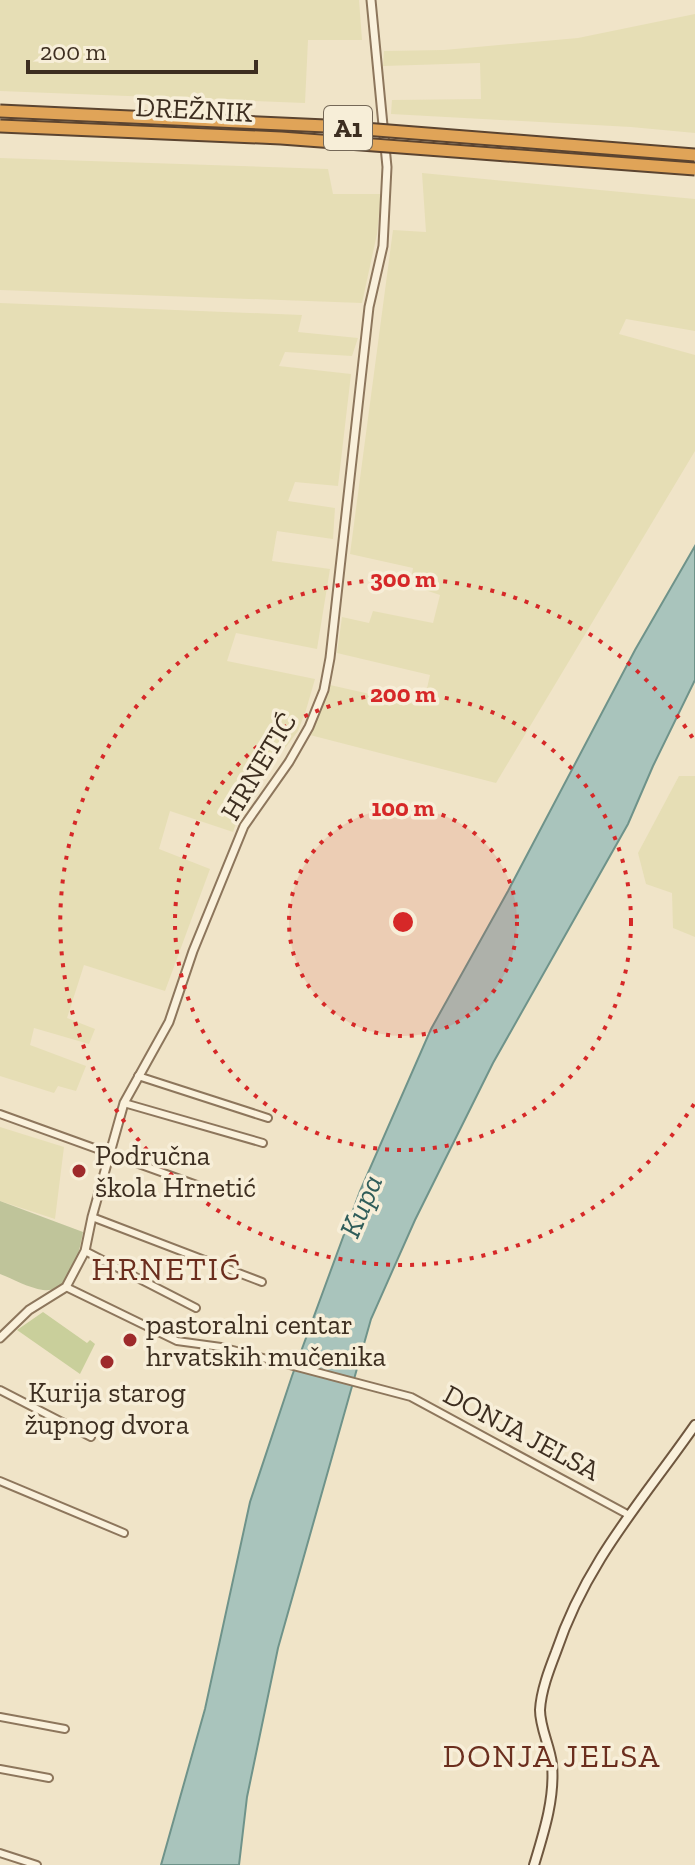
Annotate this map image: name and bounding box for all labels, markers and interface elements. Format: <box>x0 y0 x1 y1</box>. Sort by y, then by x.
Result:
scale bar <box>28 24 256 74</box>
text: 200 m <box>40 37 106 66</box>
street label: DREŽNIK <box>135 90 253 129</box>
road number: A1 <box>324 106 372 150</box>
text: 300 m <box>370 564 436 593</box>
text: 200 m <box>370 679 436 708</box>
street label: HRNETIĆ <box>213 706 303 826</box>
text: 100 m <box>372 793 434 822</box>
centre of rings <box>389 908 417 936</box>
place label: Područna škola Hrnetić <box>95 1139 256 1204</box>
marker: Područna škola Hrnetić <box>70 1162 88 1180</box>
water label: Kupa <box>332 1169 390 1243</box>
district label: HRNETIĆ <box>92 1250 242 1288</box>
place label: pastoralni centar hrvatskih mučenika <box>146 1308 386 1373</box>
marker: pastoralni centar hrvatskih mučenika <box>121 1331 139 1349</box>
marker: Kurija starog župnog dvora <box>98 1353 116 1371</box>
place label: Kurija starog župnog dvora <box>25 1376 190 1441</box>
street label: DONJA JELSA <box>438 1377 606 1488</box>
district label: DONJA JELSA <box>443 1737 661 1775</box>

